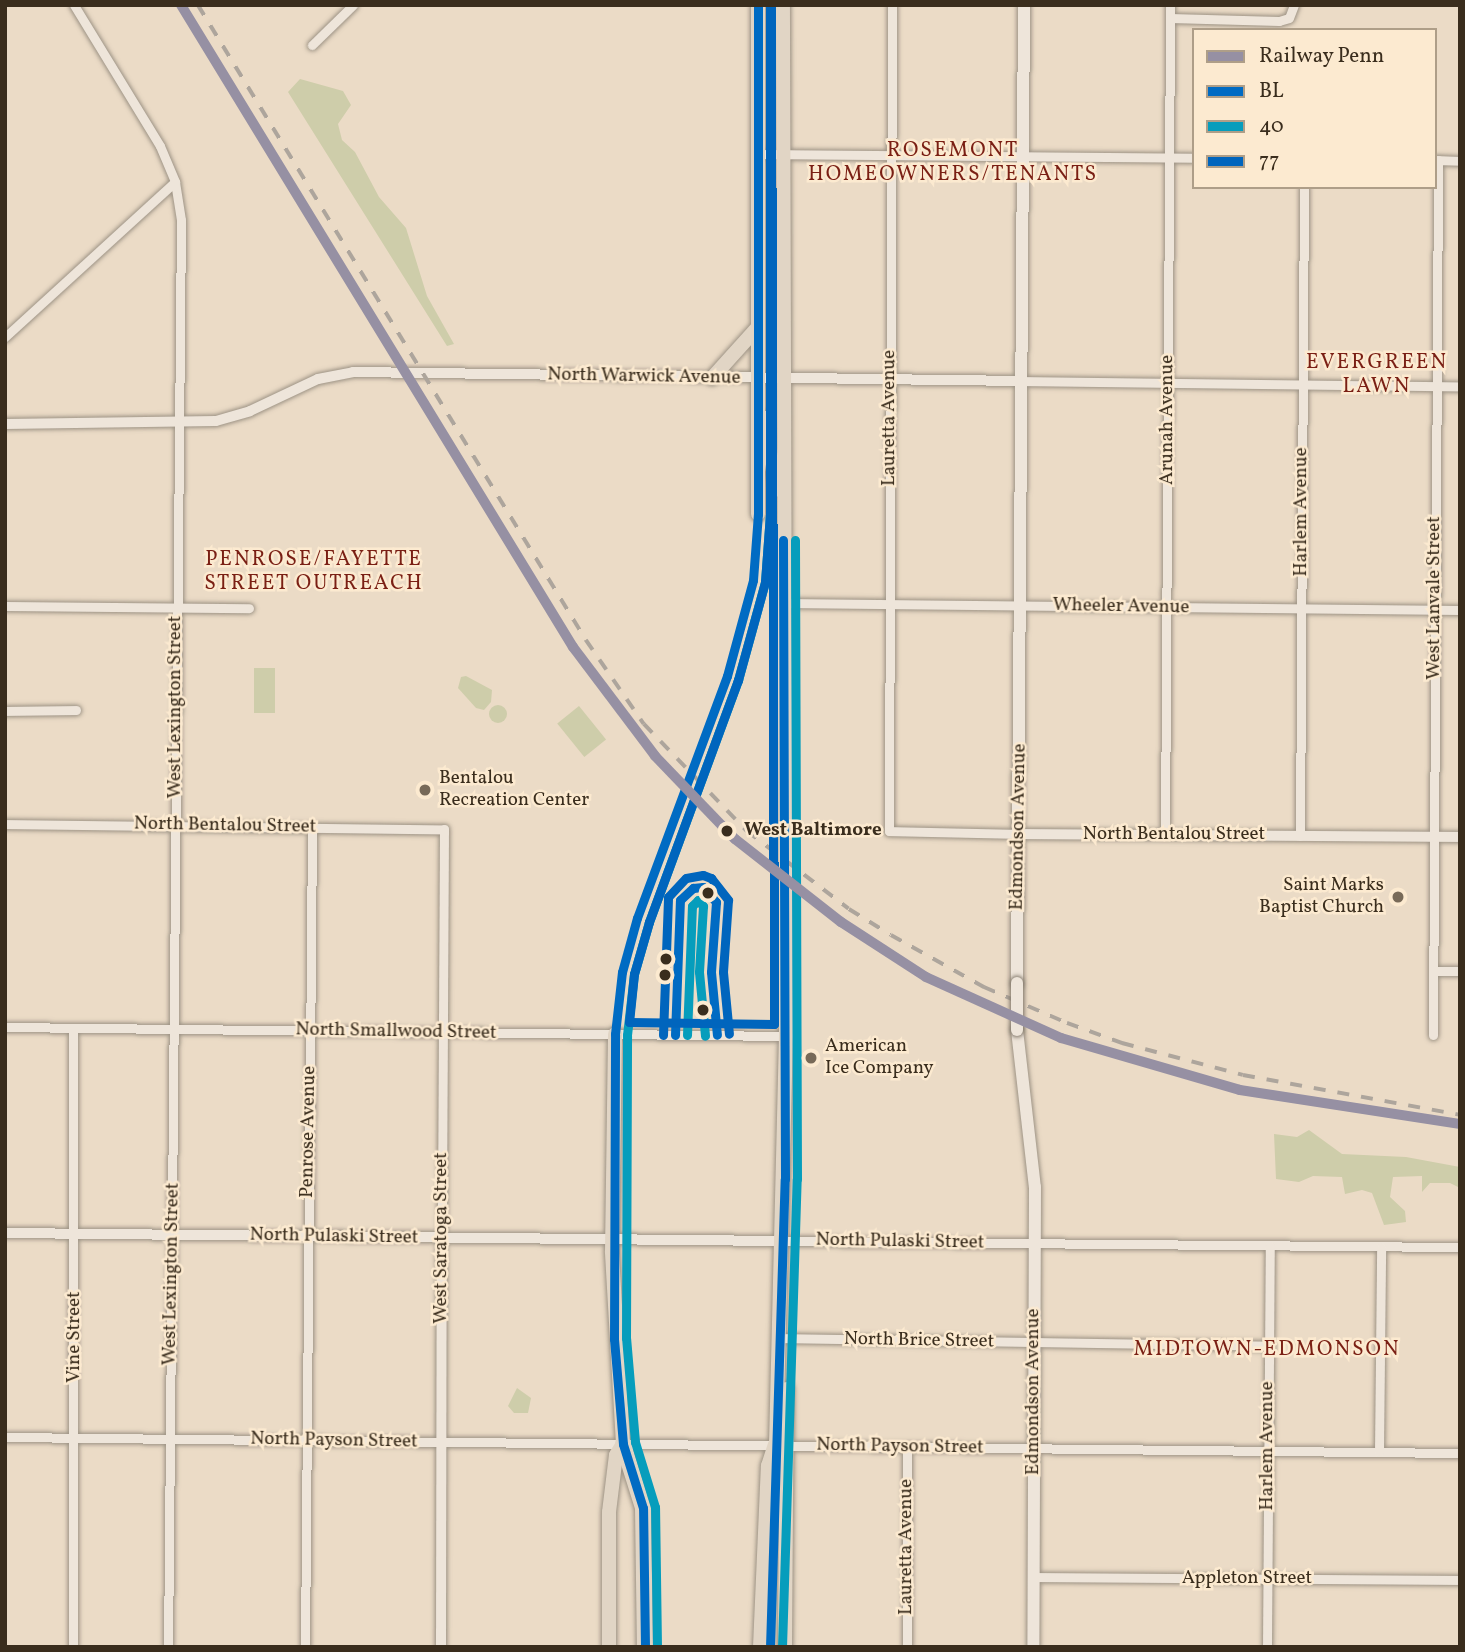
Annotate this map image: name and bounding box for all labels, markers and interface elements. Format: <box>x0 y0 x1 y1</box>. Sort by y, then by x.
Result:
legend <box>1192 28 1437 189</box>
text: Railway Penn <box>1259 42 1384 71</box>
text: BL <box>1259 77 1284 106</box>
text: 40 <box>1259 112 1284 141</box>
district label: ROSEMONT HOMEOWNERS/TENANTS <box>810 138 1096 188</box>
text: 77 <box>1259 147 1279 176</box>
street label: Lauretta Avenue <box>879 350 901 486</box>
district label: EVERGREEN LAWN <box>1307 350 1447 400</box>
street label: Arunah Avenue <box>1157 355 1179 485</box>
street label: North Warwick Avenue <box>547 364 741 390</box>
street label: Harlem Avenue <box>1291 447 1313 577</box>
street label: West Lanvale Street <box>1424 516 1446 680</box>
district label: PENROSE/FAYETTE STREET OUTREACH <box>206 547 422 597</box>
street label: Wheeler Avenue <box>1052 594 1190 620</box>
street label: West Lexington Street <box>165 616 187 798</box>
street label: Edmondson Avenue <box>1006 743 1032 911</box>
place label: Bentalou Recreation Center <box>439 768 589 812</box>
marker: Bentalou Recreation Center <box>417 782 433 798</box>
street label: North Bentalou Street <box>134 813 316 839</box>
marker: West Baltimore <box>716 820 738 842</box>
place label: West Baltimore <box>744 820 882 842</box>
street label: North Bentalou Street <box>1083 824 1265 846</box>
place label: Saint Marks Baptist Church <box>1259 875 1384 919</box>
unlabelled marker <box>701 886 715 900</box>
marker: Saint Marks Baptist Church <box>1390 889 1406 905</box>
unlabelled marker <box>659 952 673 966</box>
unlabelled marker <box>658 968 672 982</box>
unlabelled marker <box>696 1003 710 1017</box>
street label: North Smallwood Street <box>295 1019 497 1045</box>
place label: American Ice Company <box>825 1036 934 1080</box>
marker: American Ice Company <box>803 1050 819 1066</box>
street label: Penrose Avenue <box>296 1066 322 1198</box>
street label: West Saratoga Street <box>431 1152 453 1324</box>
street label: West Lexington Street <box>159 1182 185 1366</box>
street label: North Pulaski Street <box>249 1224 419 1250</box>
street label: North Pulaski Street <box>815 1229 985 1255</box>
street label: Vine Street <box>64 1291 86 1383</box>
street label: Edmondson Avenue <box>1023 1309 1045 1475</box>
street label: North Brice Street <box>844 1328 994 1354</box>
district label: MIDTOWN-EDMONSON <box>1135 1337 1399 1363</box>
street label: Harlem Avenue <box>1257 1381 1279 1511</box>
street label: North Payson Street <box>250 1428 418 1454</box>
street label: North Payson Street <box>816 1434 984 1460</box>
street label: Lauretta Avenue <box>896 1479 918 1615</box>
street label: Appleton Street <box>1182 1568 1312 1590</box>

